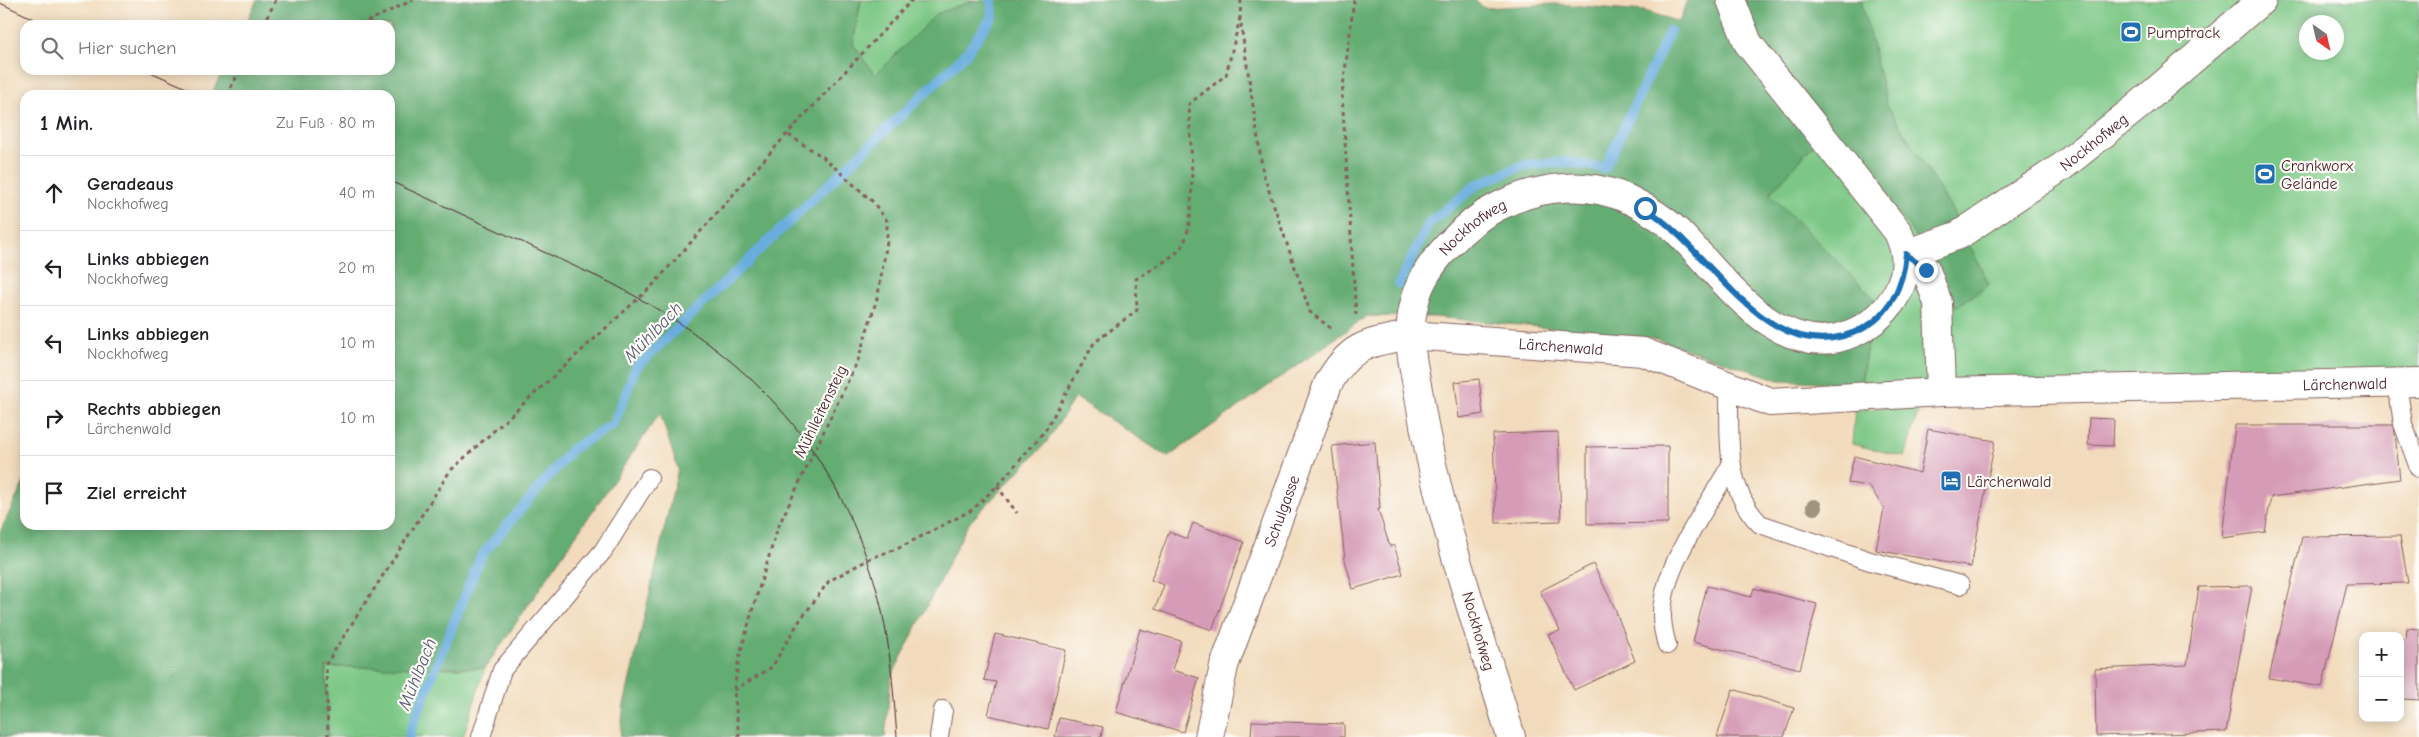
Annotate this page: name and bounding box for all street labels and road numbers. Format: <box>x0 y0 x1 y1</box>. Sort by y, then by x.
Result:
street label: Nockhofweg <box>2056 110 2132 175</box>
street label: Nockhofweg <box>1435 196 1510 260</box>
street label: Lärchenwald <box>1518 335 1604 359</box>
street label: Mühlleitensteig <box>791 362 851 461</box>
street label: Lärchenwald <box>2302 375 2387 394</box>
street label: Schulgasse <box>1261 473 1304 549</box>
street label: Nockhofweg <box>1458 590 1498 673</box>

